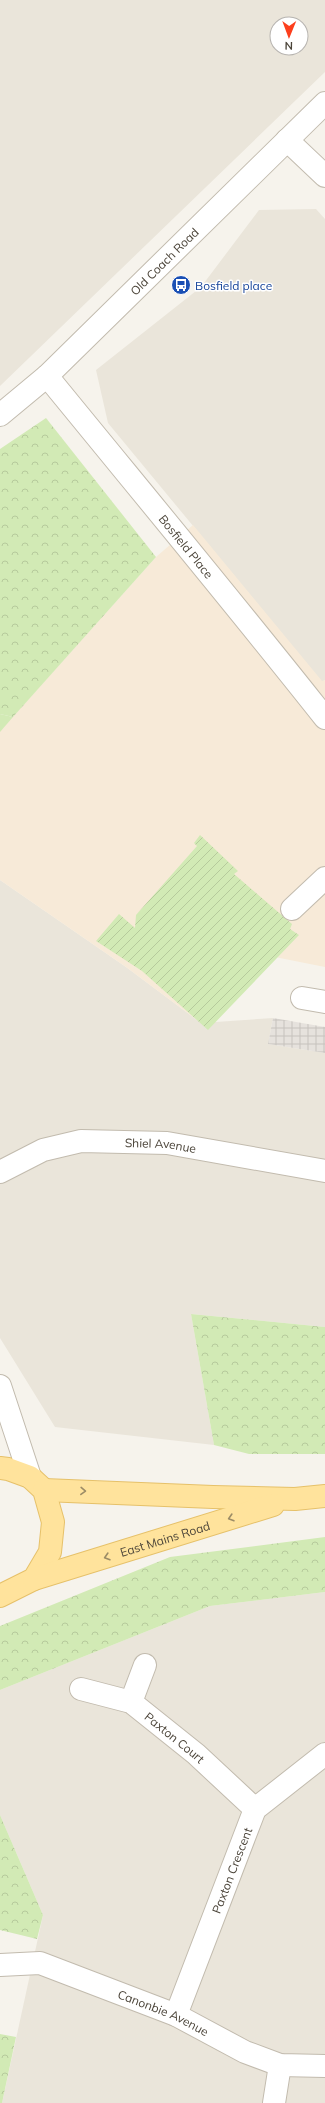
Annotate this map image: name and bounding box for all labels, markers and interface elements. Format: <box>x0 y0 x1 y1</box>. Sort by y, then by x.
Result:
north arrow <box>269 16 309 56</box>
text: N <box>285 39 293 53</box>
street label: Old Coach Road <box>127 224 201 298</box>
bus stop icon: Bosfield place <box>170 274 192 296</box>
place label: Bosfield place <box>195 278 272 293</box>
street label: Bosfield Place <box>156 511 217 581</box>
street label: Shiel Avenue <box>125 1135 197 1156</box>
one-way arrow <box>80 1487 86 1496</box>
one-way arrow <box>228 1513 235 1521</box>
street label: East Mains Road <box>118 1518 212 1559</box>
one-way arrow <box>104 1552 111 1561</box>
street label: Paxton Court <box>142 1709 208 1766</box>
street label: Paxton Crescent <box>208 1825 255 1915</box>
street label: Canonbie Avenue <box>116 1986 211 2039</box>

